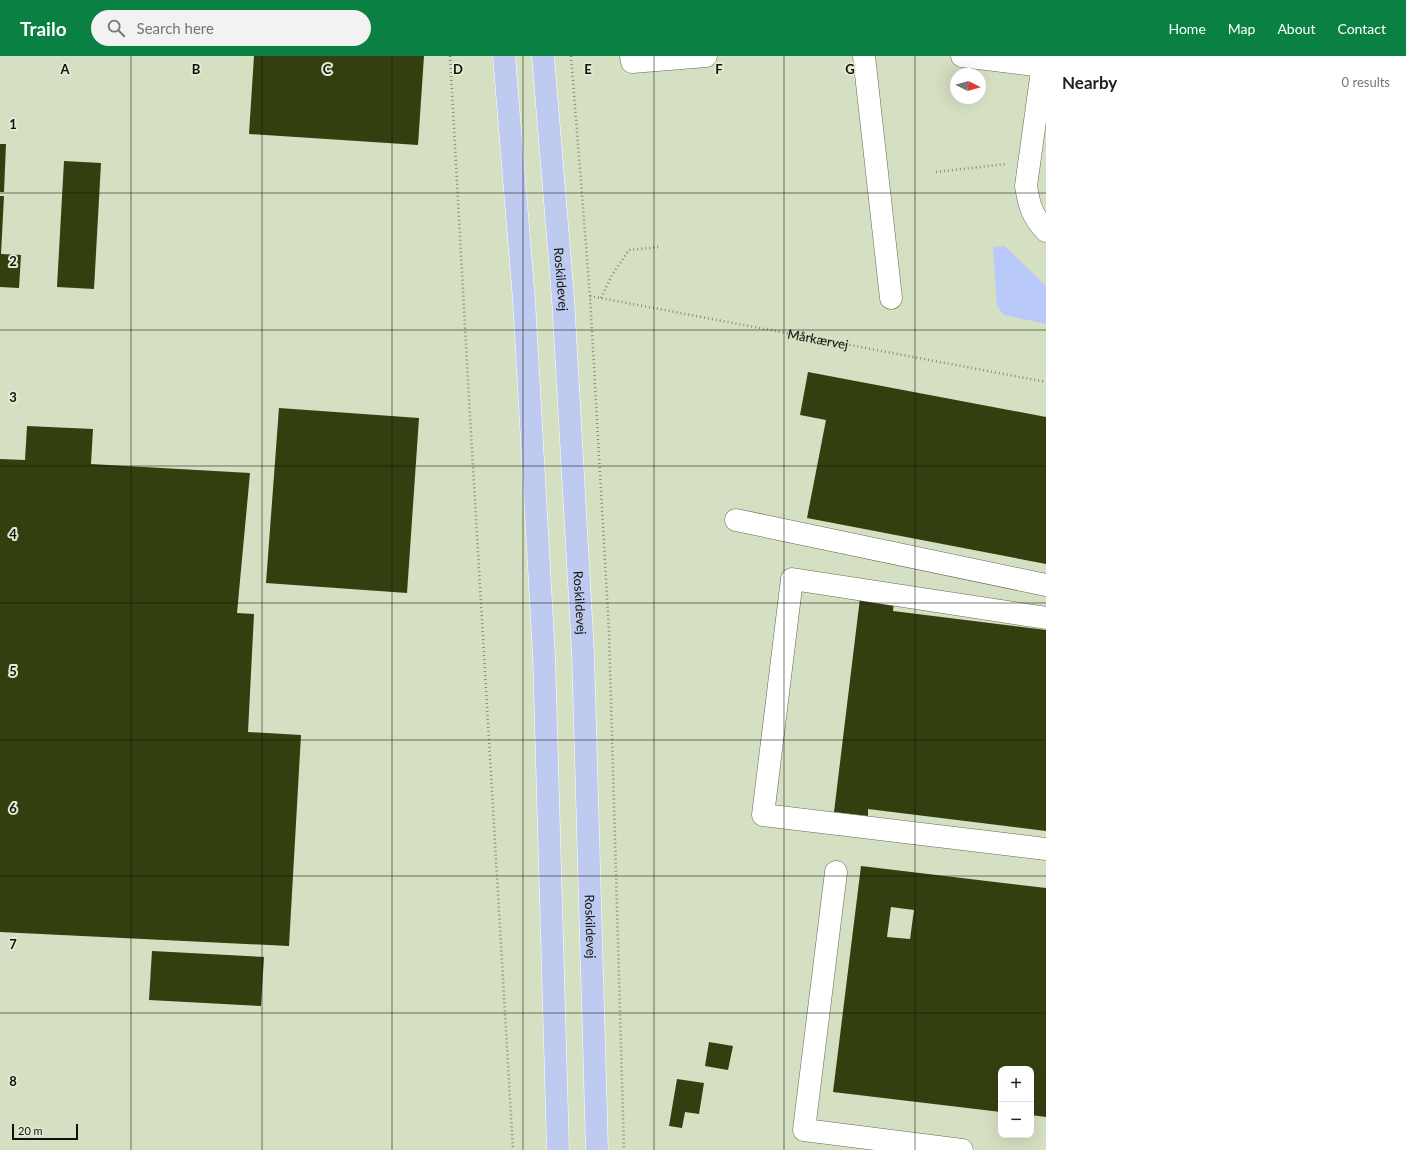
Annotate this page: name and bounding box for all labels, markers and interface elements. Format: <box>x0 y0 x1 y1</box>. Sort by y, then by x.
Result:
search box <box>91 10 371 46</box>
text: Trailo <box>20 17 67 40</box>
icon: search <box>105 17 127 39</box>
text: Search here <box>137 19 214 37</box>
text: Home <box>1168 20 1206 37</box>
text: Map <box>1228 20 1255 37</box>
text: About <box>1277 20 1315 37</box>
text: Contact <box>1337 20 1386 37</box>
text: A <box>59 61 70 77</box>
text: B <box>192 61 201 77</box>
text: C <box>323 61 332 77</box>
text: D <box>453 61 463 77</box>
text: E <box>584 61 592 77</box>
text: F <box>715 61 723 77</box>
text: G <box>845 61 855 77</box>
north arrow <box>950 68 986 104</box>
text: Nearby <box>1062 72 1117 93</box>
text: 0 results <box>1342 74 1390 90</box>
text: 1 <box>9 116 17 132</box>
street label: Roskildevej <box>551 247 572 312</box>
text: 2 <box>9 253 17 269</box>
street label: Mårkærvej <box>786 325 850 353</box>
text: 3 <box>9 389 17 405</box>
text: 4 <box>9 526 17 542</box>
street label: Roskildevej <box>570 570 590 635</box>
text: 5 <box>9 663 17 679</box>
text: 6 <box>9 800 17 816</box>
street label: Roskildevej <box>582 894 600 959</box>
text: 7 <box>9 936 17 952</box>
map controls <box>998 1066 1034 1138</box>
button: + <box>998 1066 1034 1102</box>
text: 8 <box>9 1073 17 1089</box>
button: − <box>998 1102 1034 1138</box>
scale bar <box>12 1122 78 1141</box>
text: 20 m <box>18 1124 43 1137</box>

